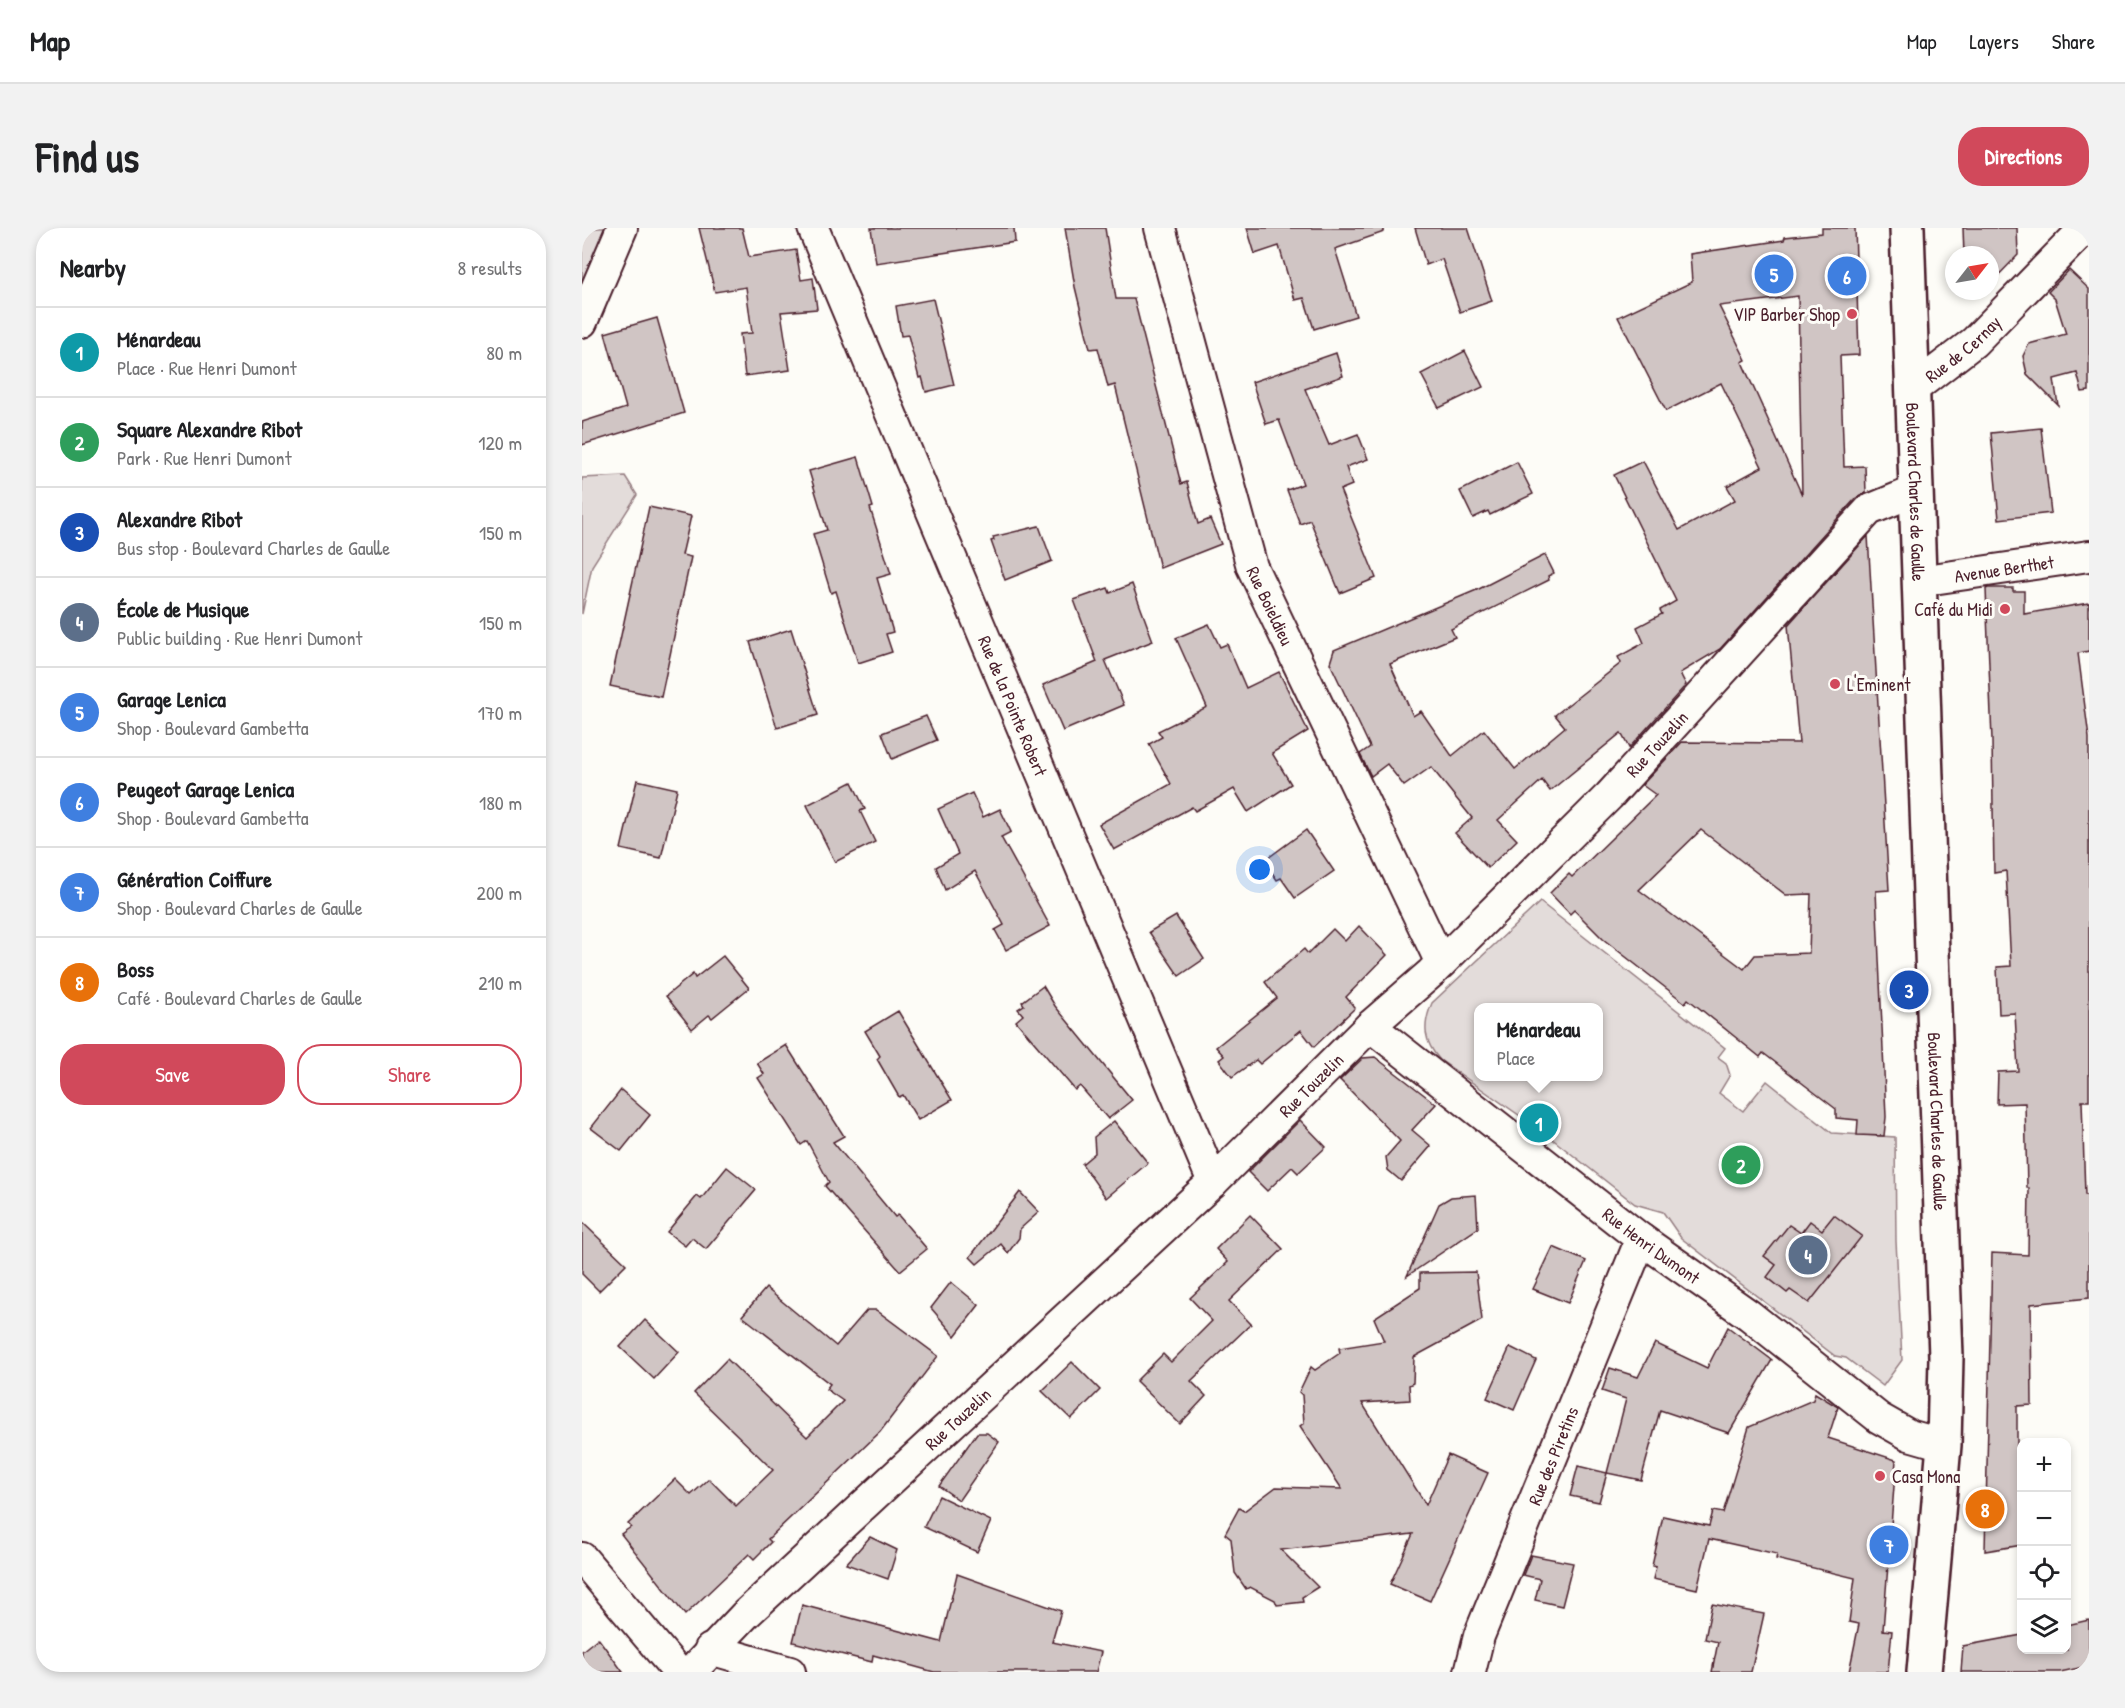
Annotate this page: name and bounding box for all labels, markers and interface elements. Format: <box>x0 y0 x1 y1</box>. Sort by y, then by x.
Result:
text: Map <box>30 22 70 60</box>
text: Map <box>1907 27 1936 56</box>
text: Layers <box>1969 27 2019 56</box>
text: Share <box>2052 27 2095 56</box>
button: Directions <box>1958 127 2089 186</box>
text: Find us <box>36 128 139 185</box>
north arrow <box>1945 246 1999 300</box>
text: Nearby <box>60 250 126 285</box>
pin: 5 <box>1754 252 1794 296</box>
text: 8 results <box>457 254 522 281</box>
pin: 6 <box>1828 254 1866 298</box>
place label: VIP Barber Shop <box>1733 302 1840 327</box>
marker: VIP Barber Shop <box>1845 307 1859 321</box>
street label: Rue de Cernay <box>1920 309 2006 388</box>
text: Ménardeau <box>117 324 201 354</box>
text: 1 <box>76 339 83 366</box>
text: 80 m <box>486 339 522 366</box>
text: Place · Rue Henri Dumont <box>117 354 297 381</box>
street label: Boulevard Charles de Gaulle <box>1901 402 1932 582</box>
text: Square Alexandre Ribot <box>117 414 302 444</box>
text: 2 <box>75 429 84 456</box>
text: 120 m <box>478 429 522 456</box>
text: Park · Rue Henri Dumont <box>117 444 292 471</box>
text: Alexandre Ribot <box>117 504 242 534</box>
text: 3 <box>75 519 84 546</box>
text: 150 m <box>479 519 522 546</box>
text: Bus stop · Boulevard Charles de Gaulle <box>117 534 390 561</box>
street label: Avenue Berthet <box>1953 549 2056 588</box>
street label: Rue Boieldieu <box>1241 562 1300 649</box>
text: École de Musique <box>117 594 249 624</box>
place label: Café du Midi <box>1914 597 1993 622</box>
marker: Café du Midi <box>1998 602 2012 616</box>
text: 4 <box>76 609 83 636</box>
text: 150 m <box>479 609 522 636</box>
text: Public building · Rue Henri Dumont <box>117 624 362 651</box>
street label: Rue de la Pointe Robert <box>973 632 1054 780</box>
place label: L'Eminent <box>1847 672 1911 697</box>
marker: L'Eminent <box>1828 677 1842 691</box>
text: Garage Lenica <box>117 684 226 714</box>
text: 5 <box>75 699 84 726</box>
text: 170 m <box>478 699 522 726</box>
street label: Rue Touzelin <box>1620 705 1693 782</box>
text: Shop · Boulevard Gambetta <box>117 714 309 741</box>
text: Peugeot Garage Lenica <box>117 774 294 804</box>
text: 6 <box>76 789 83 816</box>
text: 180 m <box>479 789 522 816</box>
text: Shop · Boulevard Gambetta <box>117 804 309 831</box>
your location <box>1245 855 1274 884</box>
text: Génération Coiffure <box>117 864 272 894</box>
text: 7 <box>75 879 84 906</box>
text: 200 m <box>477 879 522 906</box>
text: Shop · Boulevard Charles de Gaulle <box>117 894 363 921</box>
text: Boss <box>117 954 154 984</box>
pin: 3 <box>1890 968 1928 1012</box>
text: 8 <box>75 969 84 996</box>
text: 210 m <box>478 969 522 996</box>
text: Café · Boulevard Charles de Gaulle <box>117 984 362 1011</box>
popup <box>1474 1003 1603 1081</box>
text: Ménardeau <box>1497 1014 1580 1044</box>
street label: Boulevard Charles de Gaulle <box>1922 1032 1953 1211</box>
button: Save <box>60 1044 285 1105</box>
button: Share <box>297 1044 522 1105</box>
text: Place <box>1497 1044 1535 1071</box>
street label: Rue Touzelin <box>1273 1047 1349 1122</box>
pin: 1 <box>1520 1100 1558 1146</box>
pin: 2 <box>1722 1142 1760 1188</box>
street label: Rue Henri Dumont <box>1598 1201 1706 1290</box>
pin: 4 <box>1788 1232 1828 1278</box>
street label: Rue Touzelin <box>919 1382 996 1455</box>
street label: Rue des Piretins <box>1521 1403 1584 1508</box>
map controls <box>2017 1438 2071 1654</box>
button: + <box>2017 1438 2071 1492</box>
place label: Casa Mona <box>1892 1464 1960 1489</box>
marker: Casa Mona <box>1873 1469 1887 1483</box>
pin: 8 <box>1966 1486 2004 1532</box>
button: − <box>2017 1492 2071 1546</box>
pin: 7 <box>1870 1522 1908 1568</box>
button: locate <box>2017 1546 2071 1600</box>
button: layers <box>2017 1600 2071 1654</box>

